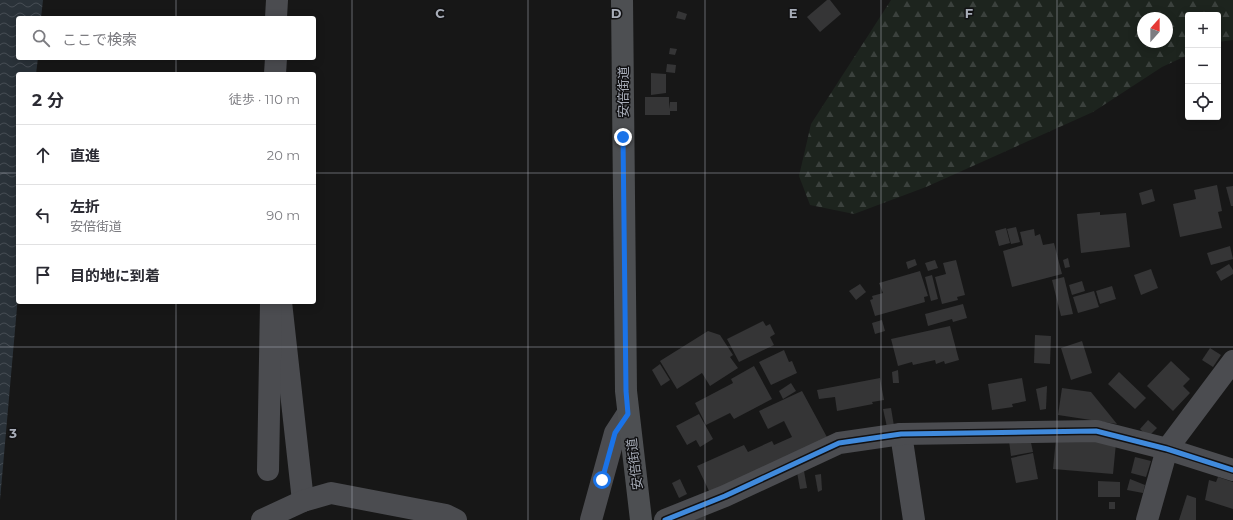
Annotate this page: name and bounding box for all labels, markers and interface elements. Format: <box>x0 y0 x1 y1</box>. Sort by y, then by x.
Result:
text: C <box>435 5 445 21</box>
text: D <box>611 5 622 21</box>
text: E <box>789 5 798 21</box>
text: F <box>965 5 973 21</box>
north arrow <box>1137 12 1173 48</box>
map controls <box>1185 12 1221 120</box>
button: + <box>1185 12 1221 48</box>
search box <box>16 16 316 60</box>
icon: search <box>30 27 52 49</box>
text: ここで検索 <box>62 30 137 49</box>
button: − <box>1185 48 1221 84</box>
street label: 安倍街道 <box>615 66 631 118</box>
button: locate <box>1185 84 1221 120</box>
text: 2 分 <box>32 90 64 110</box>
text: 徒歩 · 110 m <box>229 91 300 107</box>
route end <box>614 128 632 146</box>
icon: ahead <box>32 144 54 166</box>
text: 直進 <box>70 146 100 165</box>
text: 20 m <box>267 147 300 163</box>
text: 左折 <box>70 197 100 216</box>
icon: left <box>32 204 54 226</box>
text: 90 m <box>266 207 300 223</box>
text: 安倍街道 <box>70 218 122 234</box>
icon: arrive <box>32 264 54 286</box>
text: 目的地に到着 <box>70 266 160 285</box>
text: 3 <box>8 425 17 441</box>
street label: 安倍街道 <box>623 437 645 491</box>
route start <box>593 471 611 489</box>

